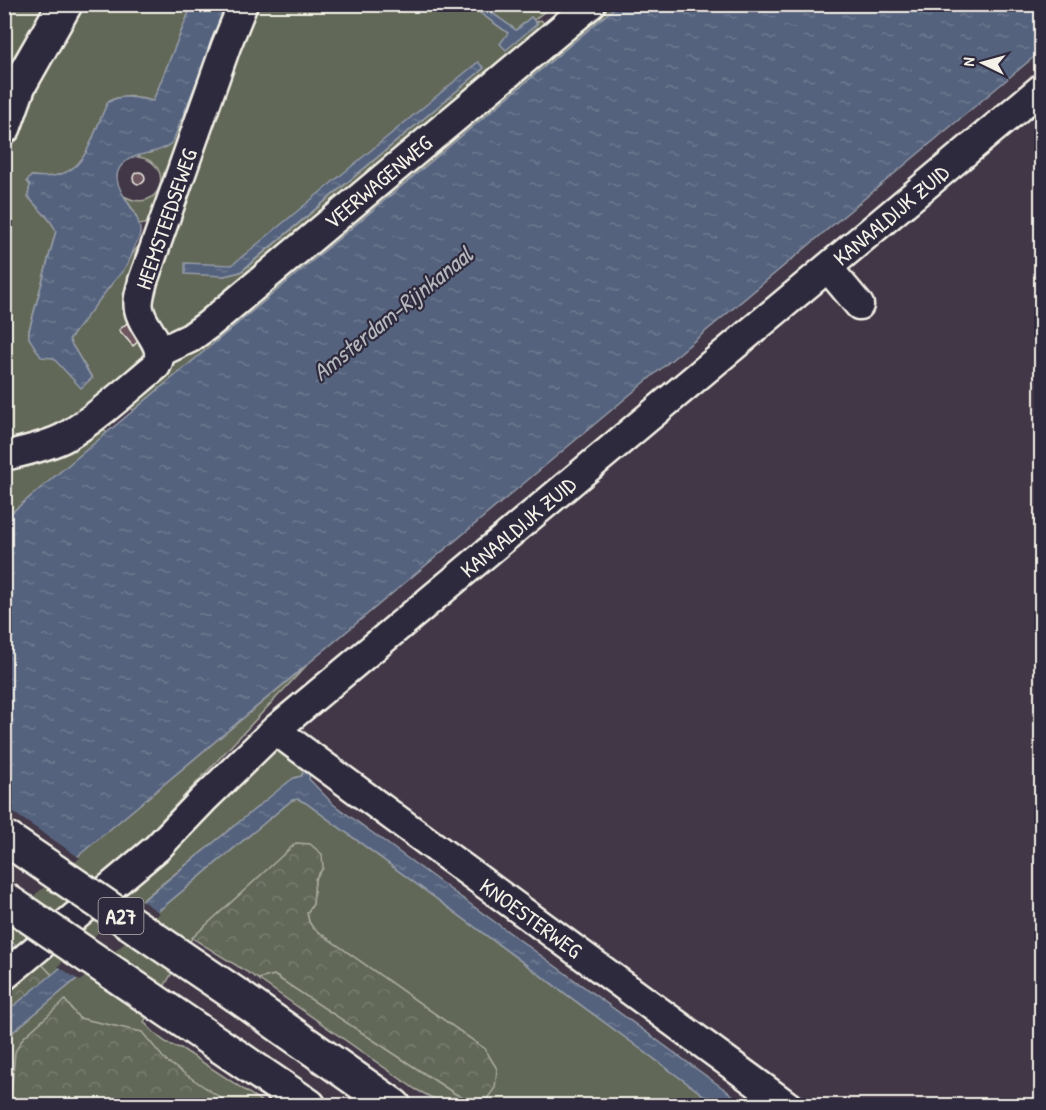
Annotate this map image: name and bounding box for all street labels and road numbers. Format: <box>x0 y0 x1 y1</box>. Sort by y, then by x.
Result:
street label: VEERWAGENWEG <box>318 128 439 236</box>
street label: HEEMSTEEDSEWEG <box>128 144 204 293</box>
street label: KANAALDIJK ZUID <box>827 157 956 272</box>
street label: KANAALDIJK ZUID <box>454 469 583 584</box>
street label: KNOESTERWEG <box>474 871 588 965</box>
road number: A27 <box>98 898 144 934</box>

